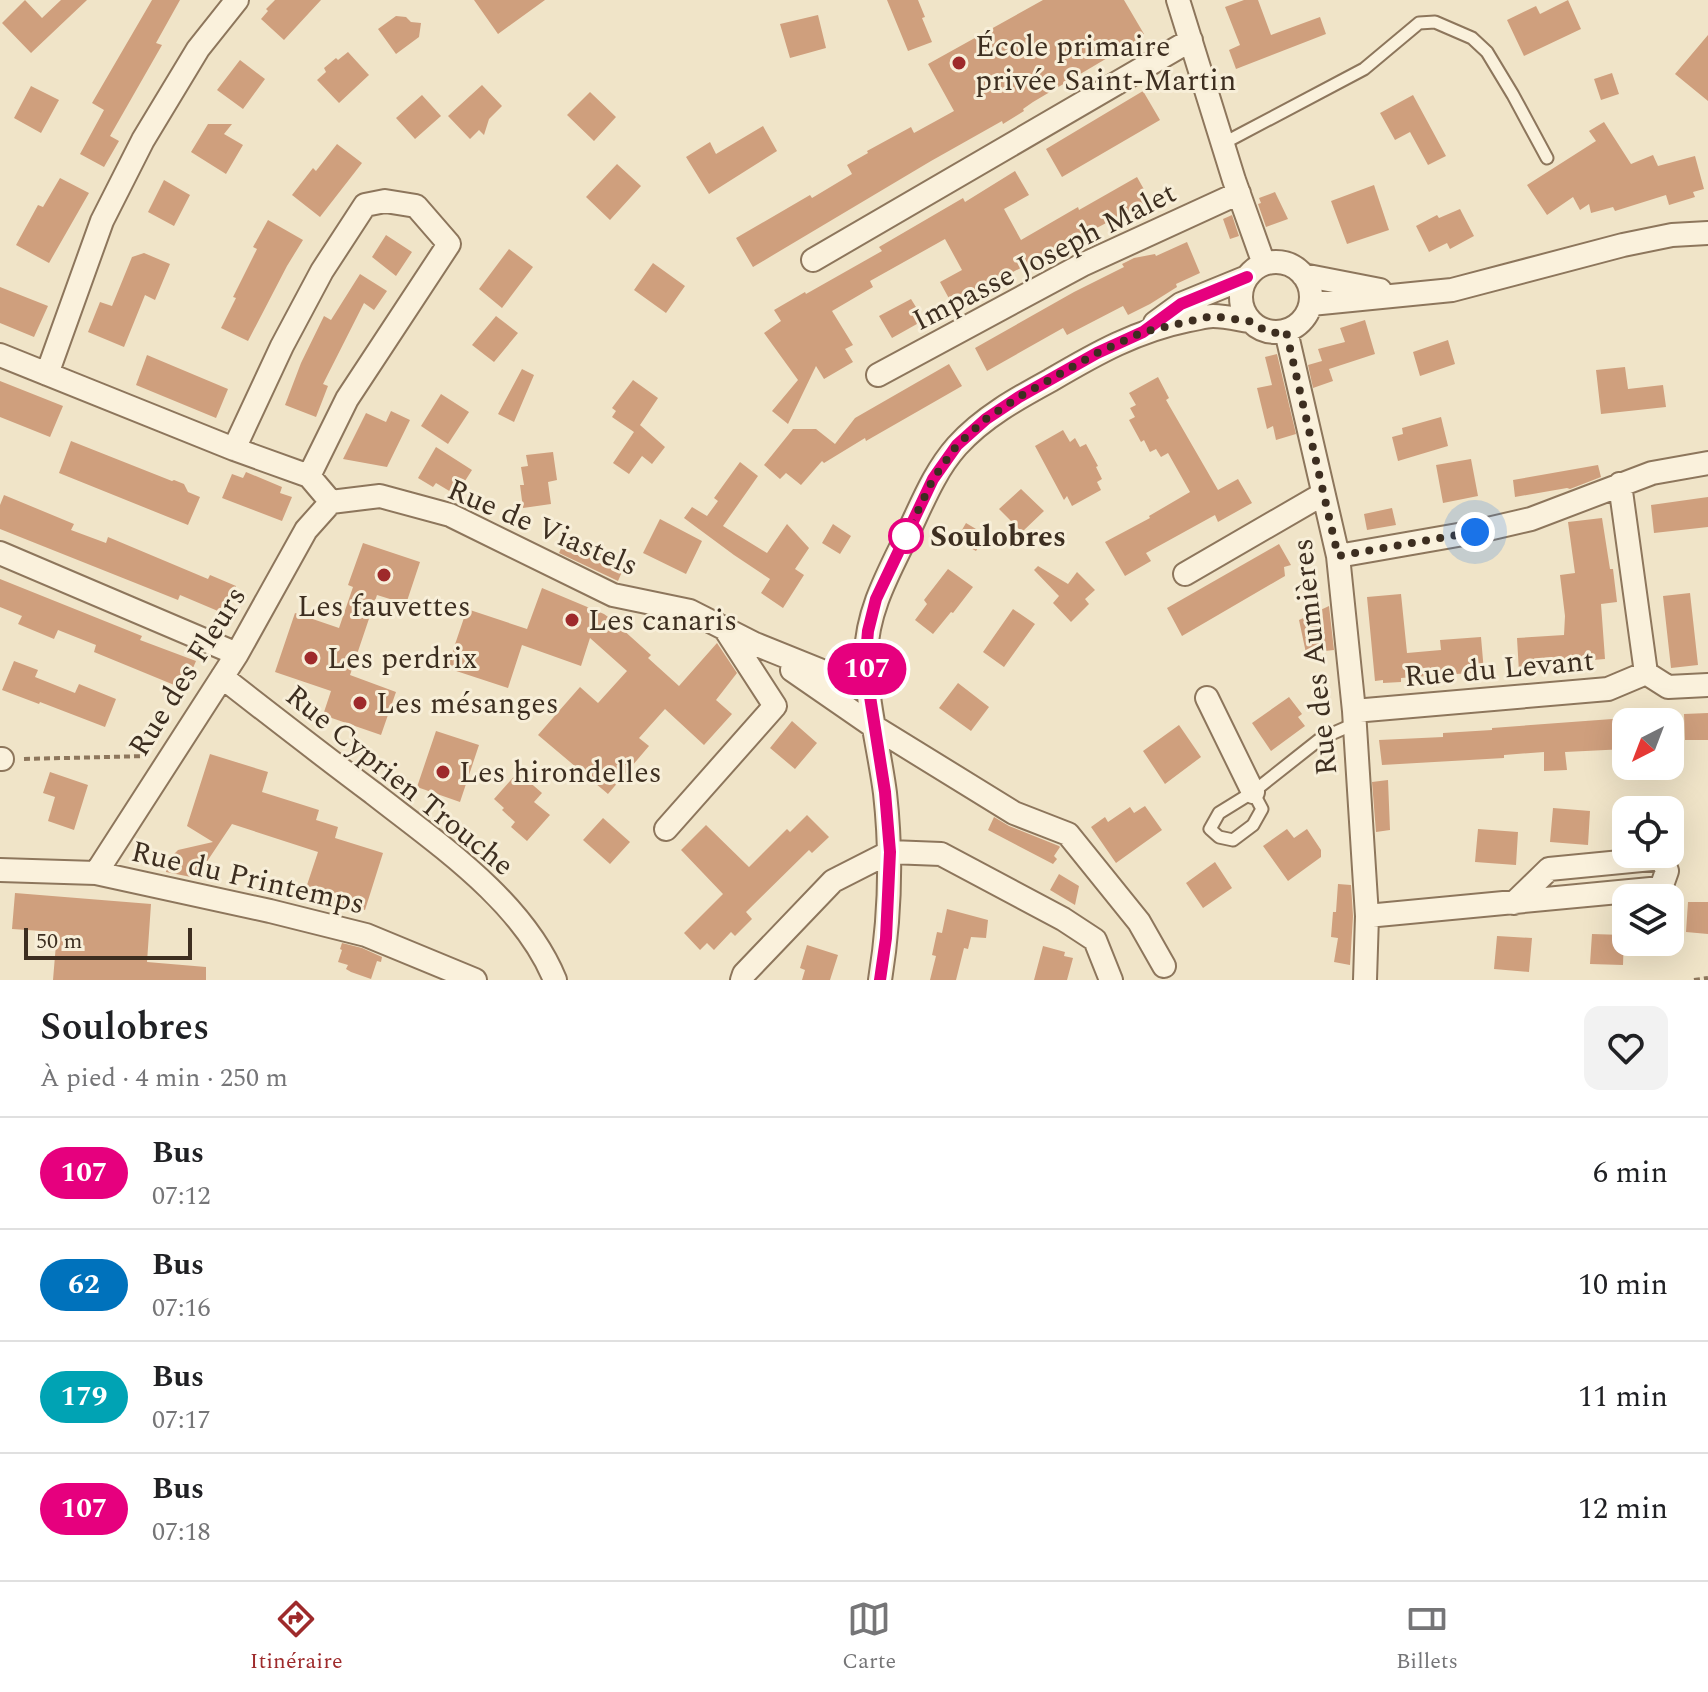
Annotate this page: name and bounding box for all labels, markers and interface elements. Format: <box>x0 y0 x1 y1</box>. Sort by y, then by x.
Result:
place label: École primaire privée Saint-Martin <box>975 24 1236 104</box>
marker: École primaire privée Saint-Martin <box>950 54 968 72</box>
street label: Impasse Joseph Malet <box>904 170 1185 343</box>
street label: Rue de Viastels <box>440 467 645 589</box>
your location <box>1455 512 1495 552</box>
place label: Soulobres <box>930 514 1066 560</box>
marker: Soulobres <box>889 519 923 553</box>
street label: Rue des Aumières <box>1280 536 1350 778</box>
marker: Les fauvettes <box>375 566 393 584</box>
street label: Rue des Fleurs <box>117 577 259 766</box>
place label: Les fauvettes <box>297 584 471 630</box>
place label: Les canaris <box>588 598 737 644</box>
marker: Les canaris <box>563 611 581 629</box>
place label: Les perdrix <box>327 636 478 682</box>
street label: Rue du Levant <box>1402 638 1596 700</box>
line badge: 107 <box>821 643 913 695</box>
text: 107 <box>843 647 891 690</box>
marker: Les perdrix <box>302 649 320 667</box>
street label: Rue Cyprien Trouche <box>275 674 524 888</box>
place label: Les mésanges <box>376 681 559 727</box>
marker: Les mésanges <box>351 694 369 712</box>
north arrow <box>1612 708 1684 780</box>
map controls <box>1612 708 1684 956</box>
place label: Les hirondelles <box>459 750 662 796</box>
marker: Les hirondelles <box>434 763 452 781</box>
button: locate <box>1612 796 1684 868</box>
street label: Rue du Printemps <box>127 829 369 927</box>
button: layers <box>1612 884 1684 956</box>
scale bar <box>24 924 192 960</box>
text: 50 m <box>36 925 82 958</box>
text: Soulobres <box>40 999 209 1057</box>
button: heart <box>1584 1006 1668 1090</box>
text: À pied · 4 min · 250 m <box>40 1058 288 1098</box>
text: Bus <box>152 1130 204 1176</box>
text: 6 min <box>1593 1150 1668 1196</box>
text: 107 <box>60 1151 108 1194</box>
text: 07:12 <box>152 1176 211 1216</box>
text: Bus <box>152 1242 204 1288</box>
text: 10 min <box>1578 1262 1668 1308</box>
text: 62 <box>68 1263 100 1306</box>
text: 07:16 <box>152 1288 211 1328</box>
text: Bus <box>152 1354 204 1400</box>
text: 11 min <box>1578 1374 1668 1420</box>
text: 179 <box>60 1375 108 1418</box>
text: 07:17 <box>152 1400 211 1440</box>
text: Bus <box>152 1466 204 1512</box>
text: 12 min <box>1578 1486 1668 1532</box>
text: 107 <box>60 1487 108 1530</box>
text: 07:18 <box>152 1512 211 1552</box>
tab: Itinéraire <box>250 1597 343 1678</box>
tab: Carte <box>842 1597 896 1678</box>
tab: Billets <box>1396 1597 1458 1678</box>

